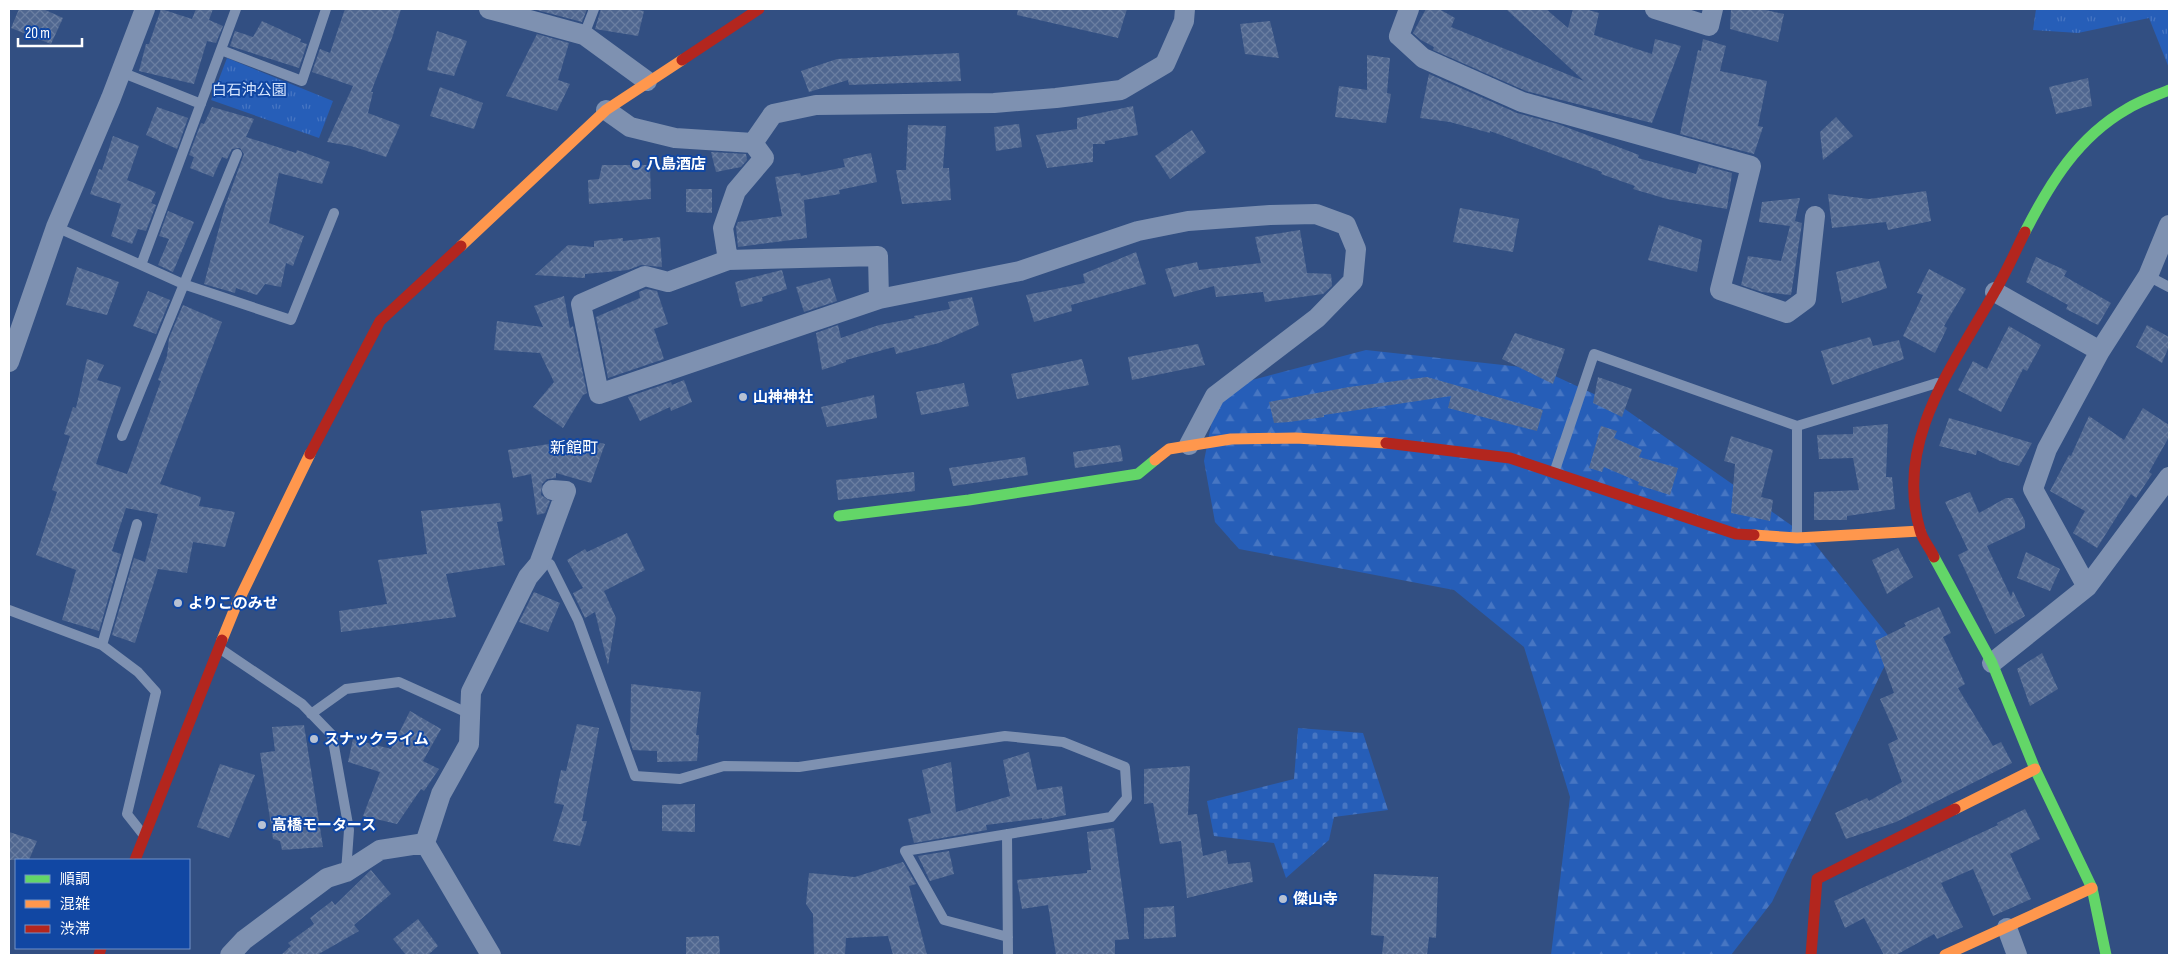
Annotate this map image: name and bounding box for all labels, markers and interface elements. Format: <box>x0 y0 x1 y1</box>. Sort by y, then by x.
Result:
scale bar <box>18 15 81 47</box>
text: 20 m <box>25 24 50 43</box>
park label: 白石沖公園 <box>211 81 287 100</box>
place label: 八島酒店 <box>646 155 706 174</box>
marker: 八島酒店 <box>630 158 642 170</box>
place label: 山神神社 <box>753 388 813 407</box>
marker: 山神神社 <box>737 391 749 403</box>
district label: 新館町 <box>550 439 598 458</box>
place label: よりこのみせ <box>188 594 278 613</box>
marker: よりこのみせ <box>172 597 184 609</box>
place label: スナックライム <box>324 730 429 749</box>
marker: スナックライム <box>308 733 320 745</box>
place label: 高橋モータース <box>272 816 376 835</box>
marker: 高橋モータース <box>256 819 268 831</box>
legend <box>15 859 190 949</box>
text: 順調 <box>60 870 90 889</box>
place label: 傑山寺 <box>1293 890 1338 909</box>
marker: 傑山寺 <box>1277 893 1289 905</box>
text: 混雑 <box>60 895 90 914</box>
text: 渋滞 <box>60 920 90 939</box>

